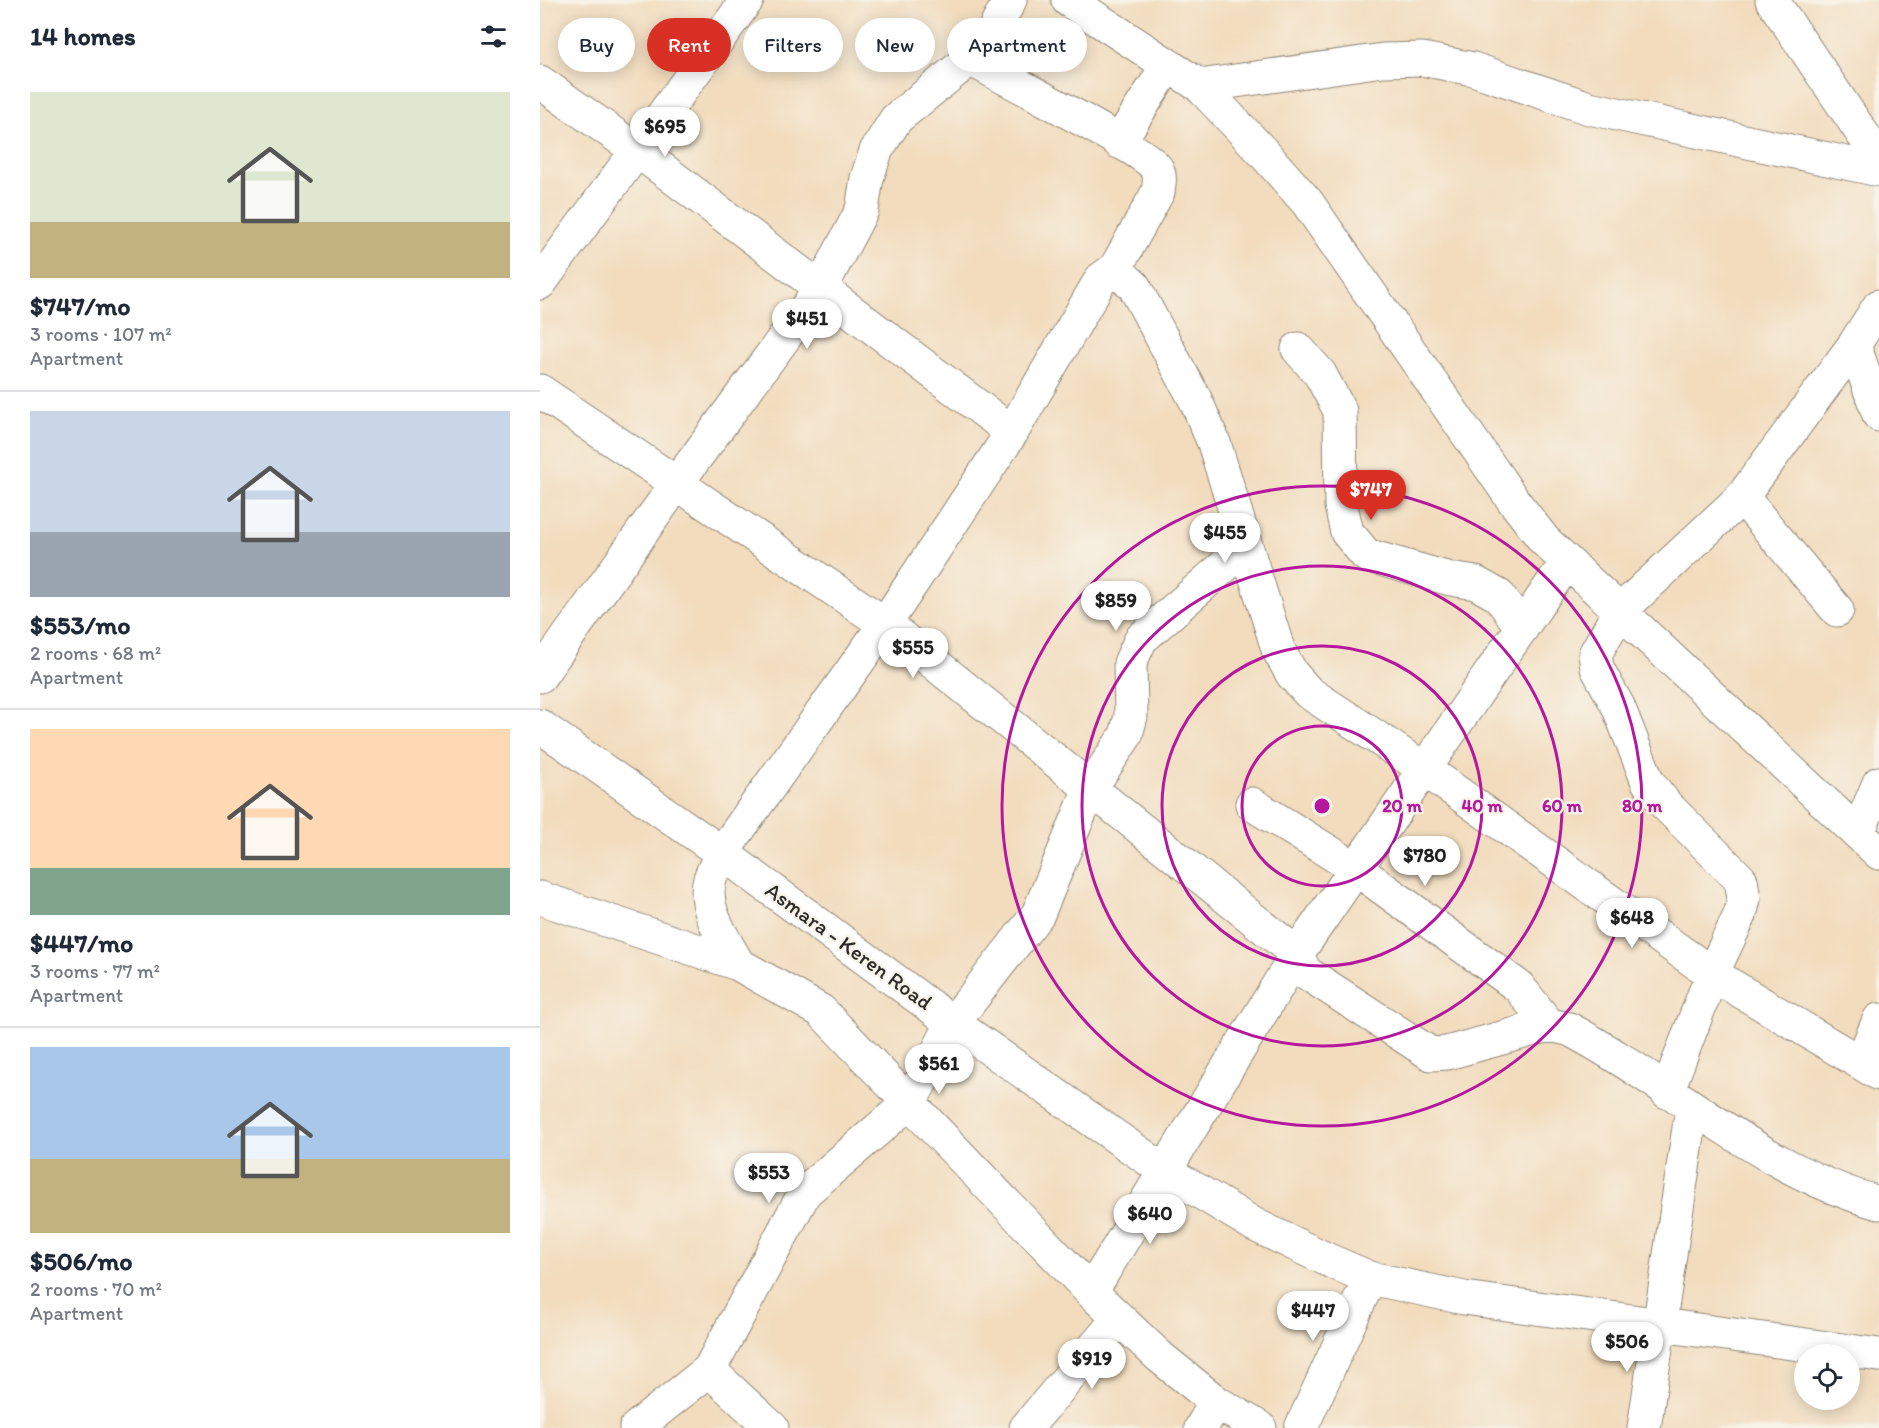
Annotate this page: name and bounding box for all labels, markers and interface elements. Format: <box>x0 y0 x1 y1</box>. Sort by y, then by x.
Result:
chip: Buy <box>558 18 635 72</box>
chip: Rent <box>647 18 731 72</box>
chip: Filters <box>743 18 843 72</box>
chip: New <box>855 18 935 72</box>
chip: Apartment <box>947 18 1087 72</box>
text: 14 homes <box>30 20 136 52</box>
icon: filters <box>477 20 510 53</box>
pin: $695 <box>629 107 701 158</box>
text: $695 <box>644 114 686 138</box>
icon: home <box>216 131 324 239</box>
text: $747/mo <box>30 290 131 322</box>
pin: $451 <box>771 299 843 350</box>
text: $451 <box>786 306 828 330</box>
text: 3 rooms · 107 m² <box>30 322 172 346</box>
text: Apartment <box>30 346 123 370</box>
icon: home <box>216 450 324 558</box>
pin: $747 <box>1335 470 1407 521</box>
text: $747 <box>1350 477 1392 501</box>
pin: $455 <box>1189 513 1261 564</box>
text: $455 <box>1203 520 1247 544</box>
pin: $859 <box>1080 581 1152 632</box>
text: $859 <box>1095 588 1137 612</box>
text: $553/mo <box>30 609 131 641</box>
pin: $555 <box>877 628 949 679</box>
text: $555 <box>892 635 934 659</box>
text: 2 rooms · 68 m² <box>30 641 161 665</box>
text: Apartment <box>30 665 123 689</box>
icon: home <box>216 768 324 876</box>
text: 20 m <box>1382 795 1423 817</box>
text: 40 m <box>1461 795 1503 817</box>
text: 60 m <box>1542 795 1583 817</box>
text: 80 m <box>1622 795 1663 817</box>
centre of rings <box>1312 796 1332 816</box>
pin: $780 <box>1389 836 1461 887</box>
text: $780 <box>1403 843 1447 867</box>
street label: Asmara - Keren Road <box>760 876 938 1016</box>
pin: $648 <box>1596 898 1668 949</box>
text: $648 <box>1610 905 1654 929</box>
text: $447/mo <box>30 927 133 959</box>
text: 3 rooms · 77 m² <box>30 959 160 983</box>
text: Apartment <box>30 983 123 1007</box>
pin: $561 <box>903 1044 975 1095</box>
text: $561 <box>919 1051 959 1075</box>
icon: home <box>216 1086 324 1194</box>
pin: $553 <box>733 1153 805 1204</box>
text: $553 <box>748 1160 790 1184</box>
pin: $640 <box>1114 1194 1186 1245</box>
text: $640 <box>1127 1201 1173 1225</box>
text: $506/mo <box>30 1245 133 1277</box>
text: 2 rooms · 70 m² <box>30 1277 162 1301</box>
pin: $447 <box>1277 1291 1349 1342</box>
text: $447 <box>1291 1298 1335 1322</box>
text: Apartment <box>30 1301 123 1325</box>
pin: $506 <box>1591 1322 1663 1373</box>
text: $506 <box>1605 1329 1649 1353</box>
pin: $919 <box>1056 1339 1128 1390</box>
map controls <box>1794 1344 1860 1410</box>
button: locate <box>1794 1344 1860 1410</box>
text: $919 <box>1072 1346 1112 1370</box>

